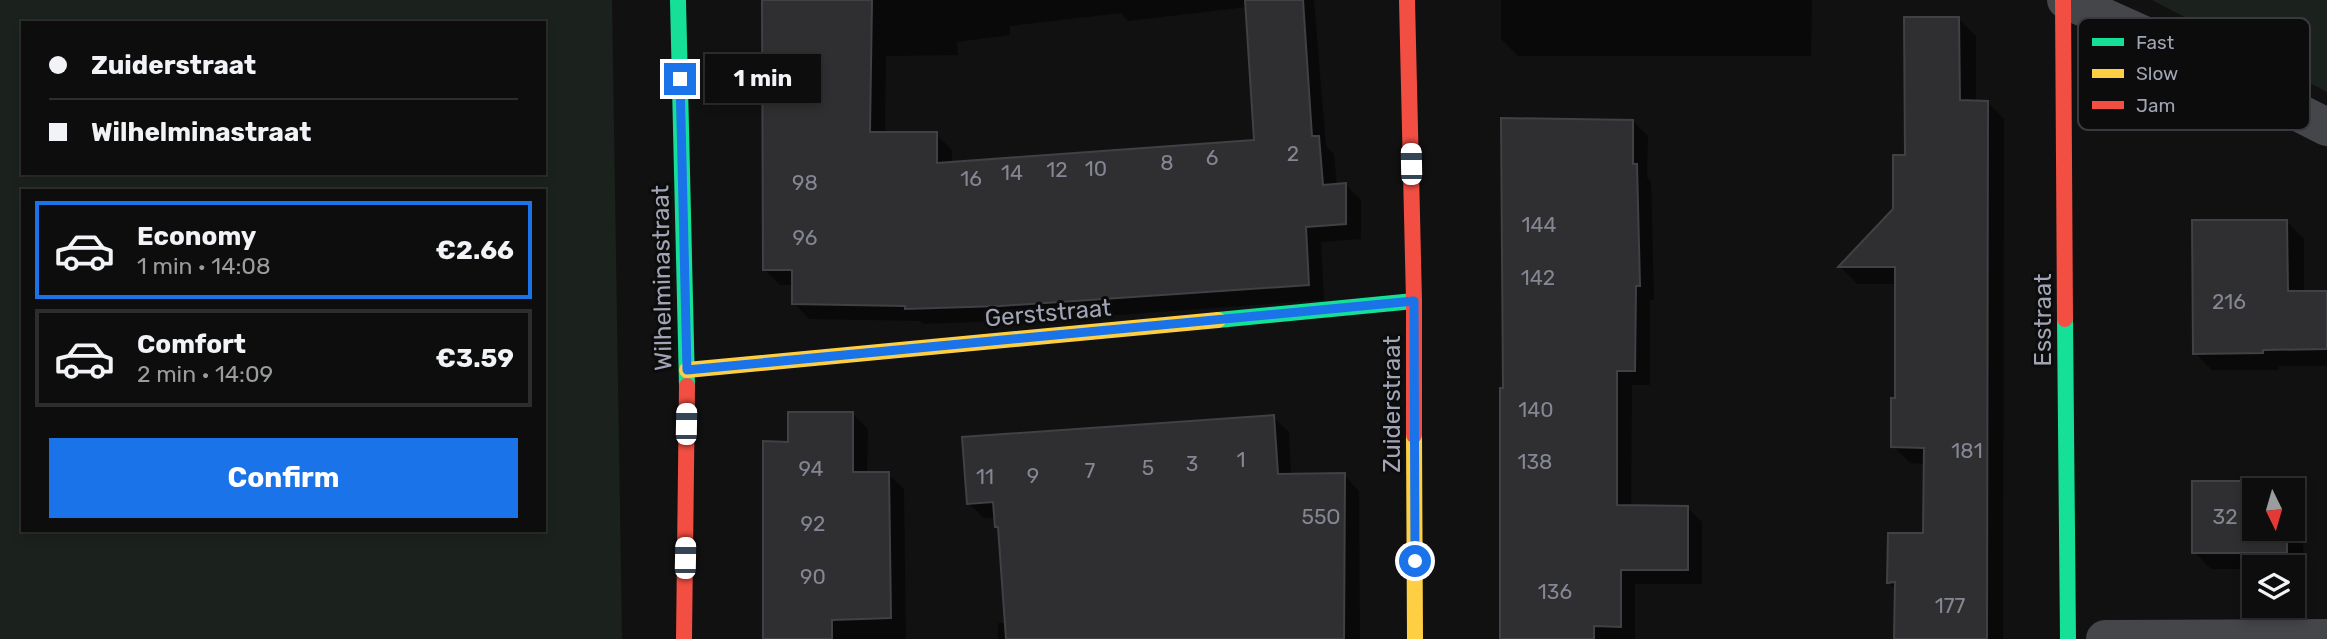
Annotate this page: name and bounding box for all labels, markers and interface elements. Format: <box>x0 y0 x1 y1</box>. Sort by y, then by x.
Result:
legend <box>2078 18 2310 130</box>
text: Fast <box>2136 31 2175 54</box>
text: Zuiderstraat <box>91 50 256 81</box>
callout: 1 min <box>704 55 820 104</box>
text: Slow <box>2136 62 2178 85</box>
route end <box>664 63 696 95</box>
text: 1 min <box>734 64 792 92</box>
text: Jam <box>2136 94 2175 117</box>
text: Wilhelminastraat <box>91 117 311 148</box>
house number: 2 <box>1287 141 1299 166</box>
car <box>1401 143 1422 185</box>
house number: 6 <box>1206 145 1218 170</box>
house number: 8 <box>1160 150 1174 175</box>
house number: 10 <box>1085 156 1107 181</box>
house number: 12 <box>1046 157 1068 182</box>
house number: 14 <box>1001 160 1023 185</box>
house number: 16 <box>960 166 982 191</box>
house number: 98 <box>792 170 818 195</box>
street label: Wilhelminastraat <box>646 185 678 371</box>
house number: 144 <box>1521 212 1557 237</box>
icon: car <box>53 219 116 282</box>
text: Economy <box>137 221 256 252</box>
house number: 96 <box>793 225 817 250</box>
text: €2.66 <box>436 235 514 266</box>
text: 1 min · 14:08 <box>137 252 271 280</box>
house number: 142 <box>1521 265 1555 290</box>
street label: Esstraat <box>2029 273 2057 367</box>
house number: 216 <box>2212 289 2246 314</box>
street label: Gerststraat <box>984 294 1112 332</box>
icon: car <box>53 327 116 390</box>
text: Comfort <box>137 329 246 360</box>
street label: Zuiderstraat <box>1378 335 1406 473</box>
text: €3.59 <box>436 343 514 374</box>
text: 2 min · 14:09 <box>137 360 273 388</box>
house number: 140 <box>1518 397 1554 422</box>
car <box>676 403 697 445</box>
button: Confirm <box>49 438 518 518</box>
house number: 181 <box>1951 438 1983 463</box>
house number: 1 <box>1237 447 1246 472</box>
house number: 138 <box>1518 449 1552 474</box>
house number: 3 <box>1186 451 1198 476</box>
house number: 5 <box>1142 455 1154 480</box>
house number: 94 <box>798 456 824 481</box>
house number: 7 <box>1085 458 1096 483</box>
house number: 9 <box>1027 463 1039 488</box>
house number: 11 <box>976 464 994 489</box>
north arrow <box>2242 478 2305 541</box>
map controls <box>2242 478 2305 618</box>
house number: 55O <box>1301 504 1341 529</box>
house number: 32 <box>2213 504 2237 529</box>
house number: 92 <box>801 511 825 536</box>
car <box>675 537 696 579</box>
route start <box>1399 545 1431 577</box>
button: layers <box>2242 555 2305 618</box>
house number: 90 <box>800 564 826 589</box>
house number: 136 <box>1538 579 1572 604</box>
house number: 177 <box>1935 593 1965 618</box>

